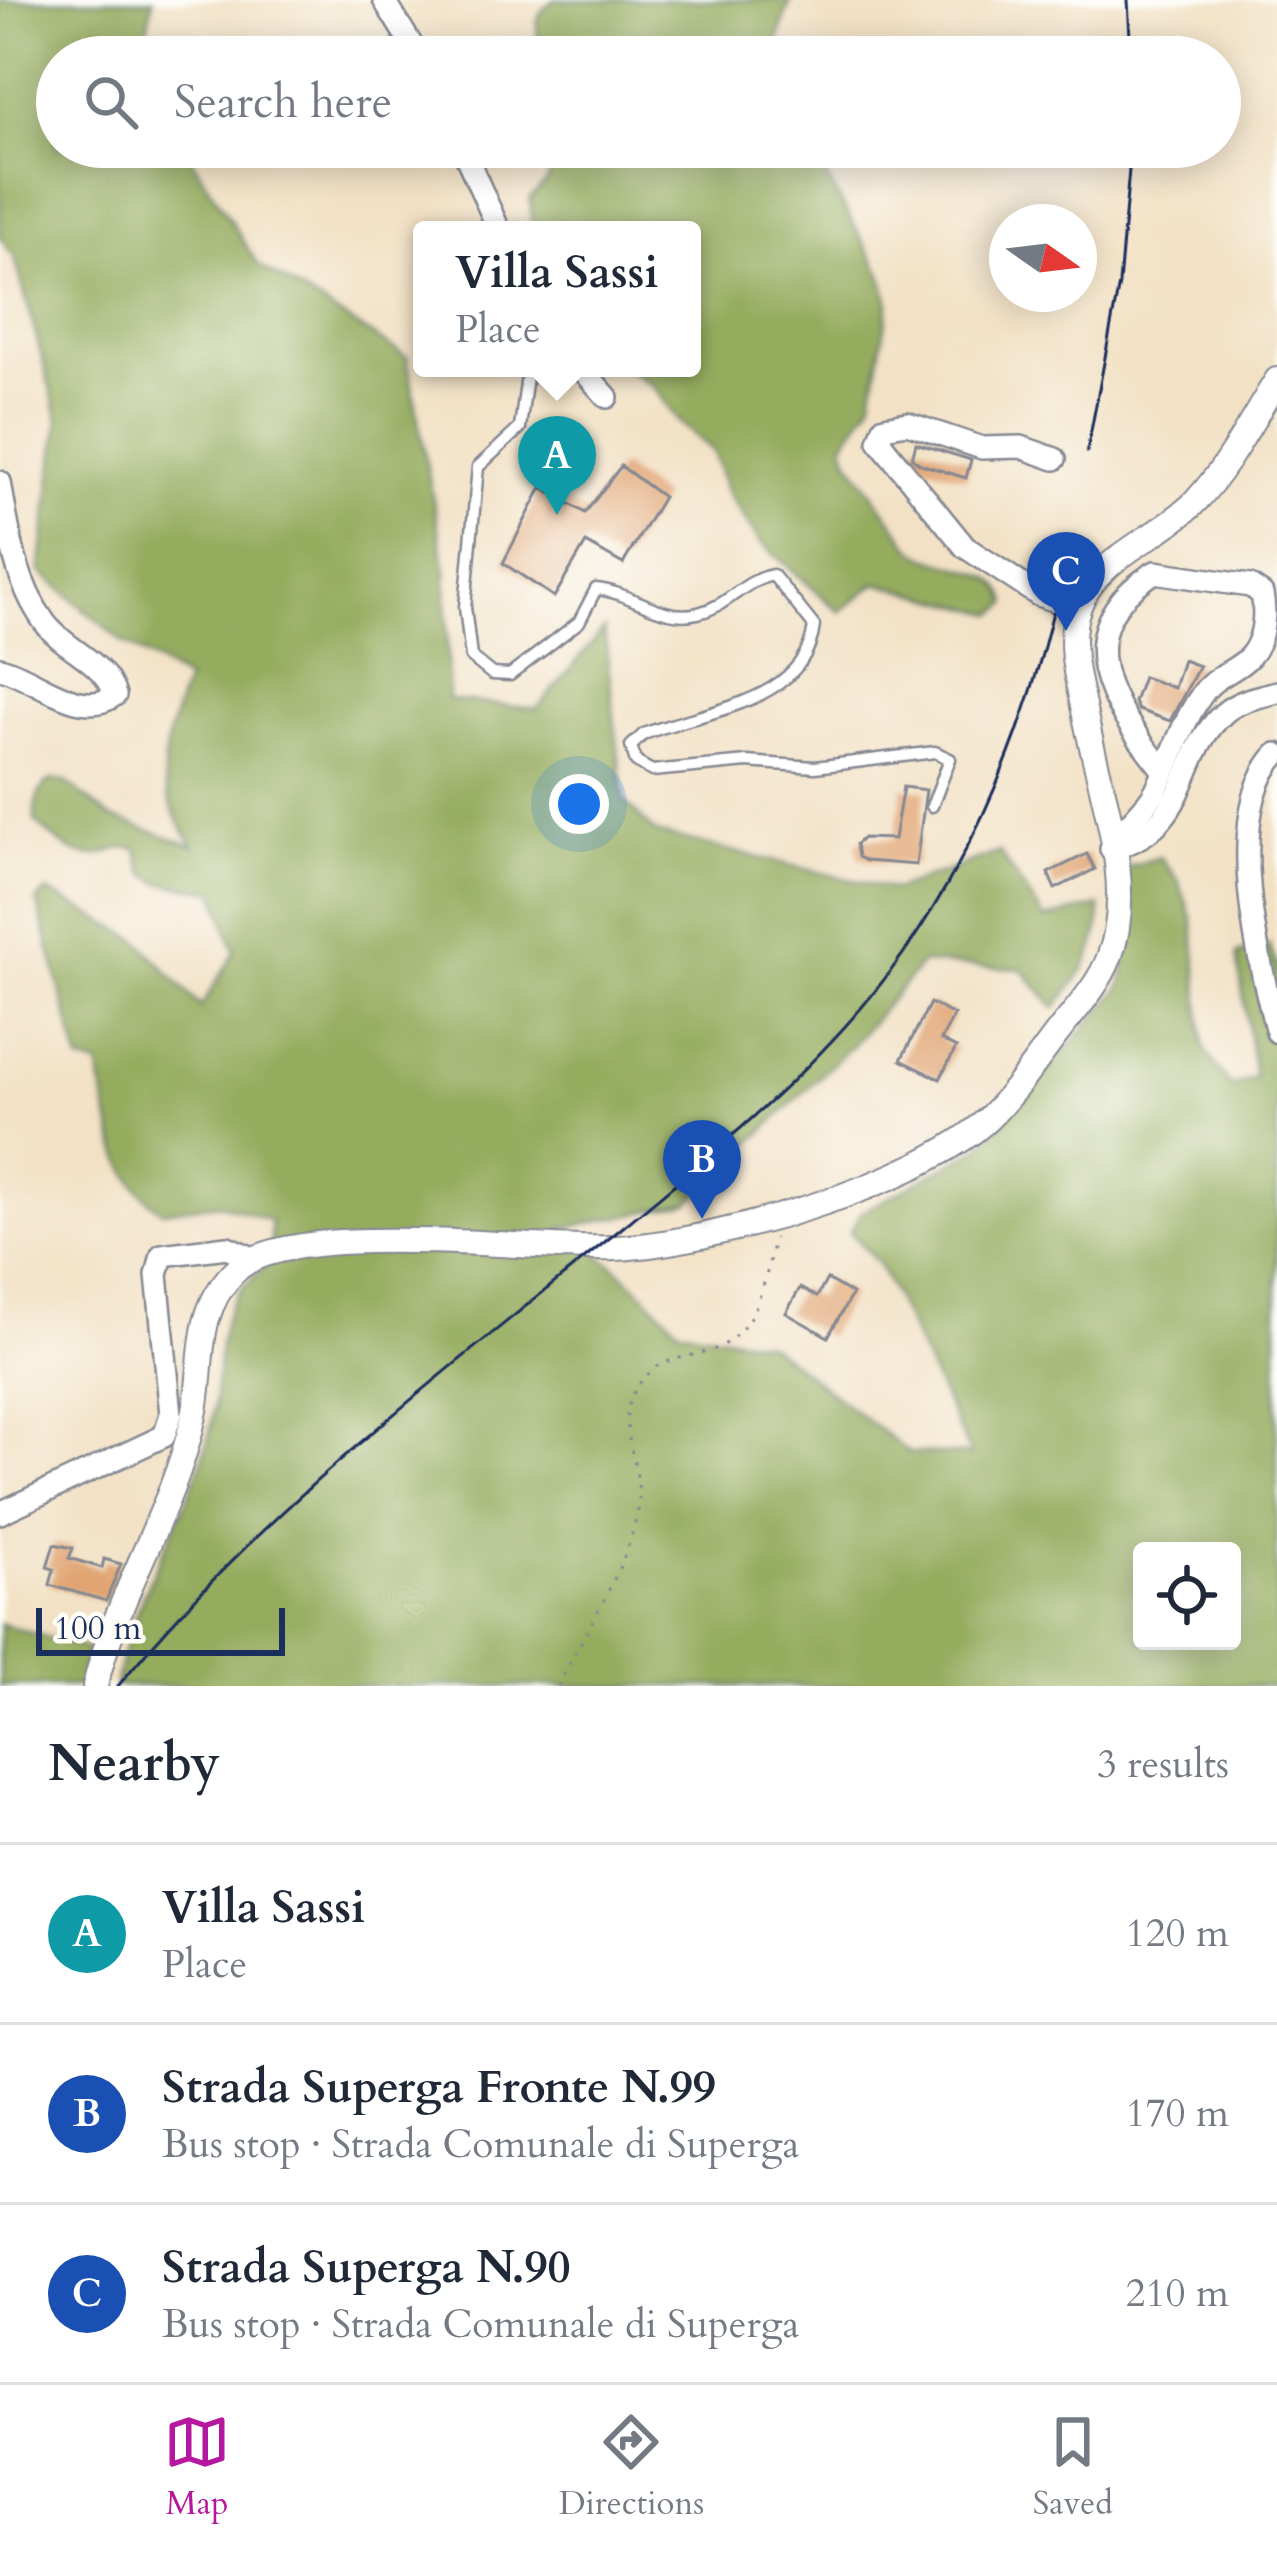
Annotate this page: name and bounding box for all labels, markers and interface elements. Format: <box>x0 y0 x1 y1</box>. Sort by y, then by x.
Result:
search box <box>36 36 1241 168</box>
icon: search <box>78 69 144 135</box>
text: Search here <box>174 72 392 133</box>
north arrow <box>989 204 1097 312</box>
popup <box>413 221 701 377</box>
text: Villa Sassi <box>455 242 659 303</box>
text: Place <box>455 303 541 356</box>
pin: A <box>518 416 596 515</box>
pin: C <box>1027 532 1105 631</box>
your location <box>549 774 609 834</box>
pin: B <box>663 1120 741 1219</box>
map controls <box>1133 1542 1241 1650</box>
button: locate <box>1133 1542 1241 1650</box>
scale bar <box>36 1602 285 1655</box>
text: 100 m <box>54 1606 141 1651</box>
text: Nearby <box>48 1729 220 1799</box>
text: 3 results <box>1097 1738 1229 1791</box>
text: Villa Sassi <box>162 1877 365 1938</box>
text: A <box>72 1907 102 1960</box>
text: 120 m <box>1126 1907 1229 1960</box>
text: Place <box>162 1938 247 1991</box>
text: Strada Superga Fronte N.99 <box>162 2057 716 2118</box>
text: B <box>73 2087 101 2140</box>
text: 170 m <box>1126 2087 1229 2140</box>
text: Bus stop · Strada Comunale di Superga <box>162 2118 799 2171</box>
text: Strada Superga N.90 <box>162 2237 571 2298</box>
text: C <box>72 2267 102 2320</box>
text: 210 m <box>1126 2267 1229 2320</box>
text: Bus stop · Strada Comunale di Superga <box>162 2298 799 2351</box>
tab: Map <box>164 2409 230 2526</box>
tab: Directions <box>559 2409 704 2526</box>
tab: Saved <box>1033 2409 1113 2526</box>

